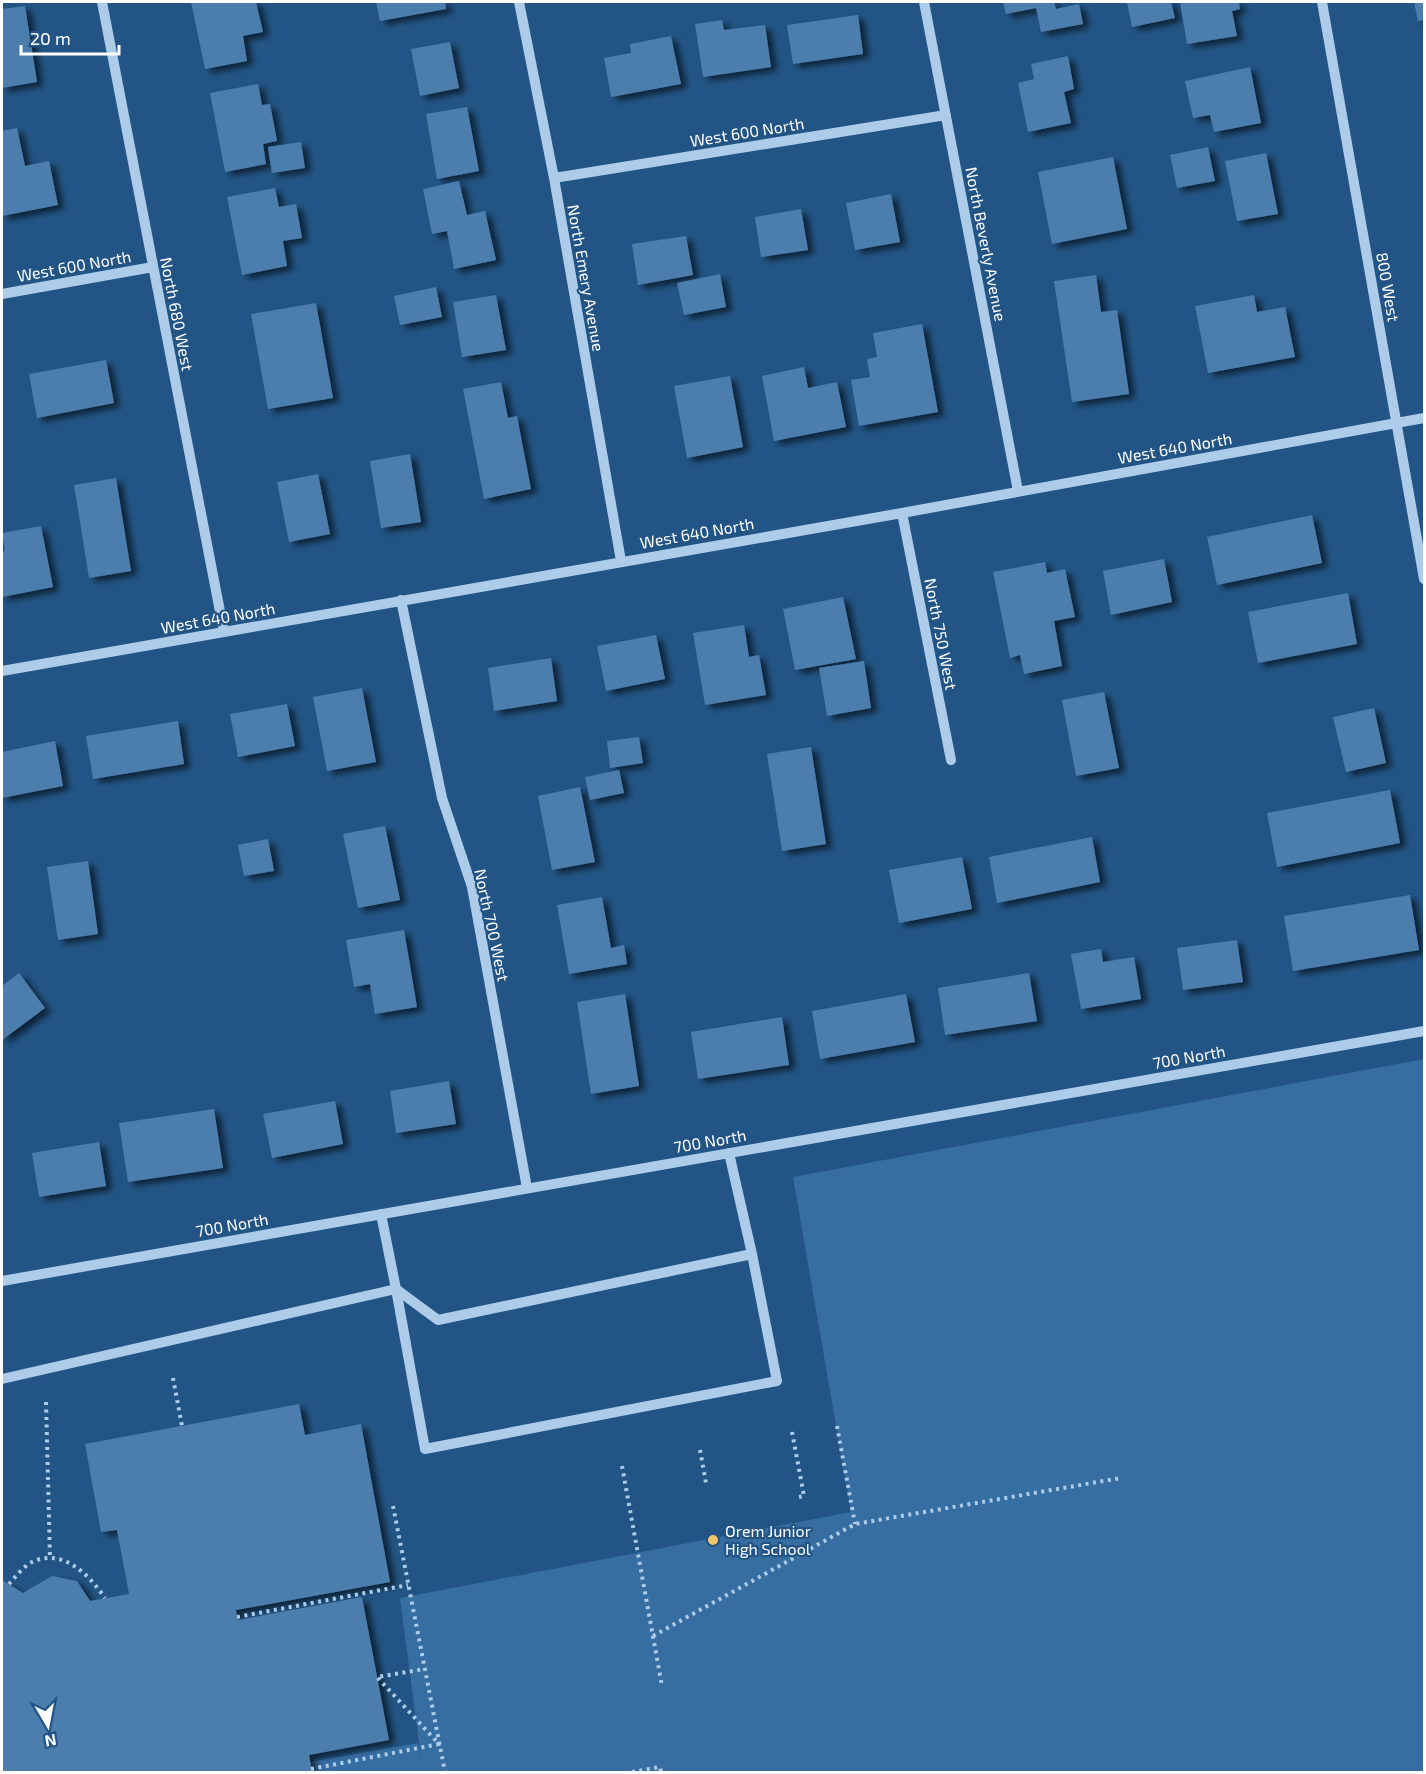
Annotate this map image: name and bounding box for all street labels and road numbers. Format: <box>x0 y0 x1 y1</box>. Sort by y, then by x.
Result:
street label: West 600 North <box>688 113 805 150</box>
street label: North Beverly Avenue <box>962 165 1011 323</box>
street label: North Emery Avenue <box>564 203 609 353</box>
street label: West 600 North <box>15 246 132 285</box>
street label: 800 West <box>1373 251 1404 323</box>
street label: North 680 West <box>157 255 198 372</box>
street label: West 640 North <box>1116 428 1234 467</box>
street label: West 640 North <box>638 513 756 552</box>
street label: North 750 West <box>921 577 962 691</box>
street label: West 640 North <box>159 598 277 637</box>
street label: North 700 West <box>471 867 514 983</box>
street label: 700 North <box>1151 1041 1227 1072</box>
street label: 700 North <box>672 1125 748 1156</box>
street label: 700 North <box>194 1209 270 1240</box>

